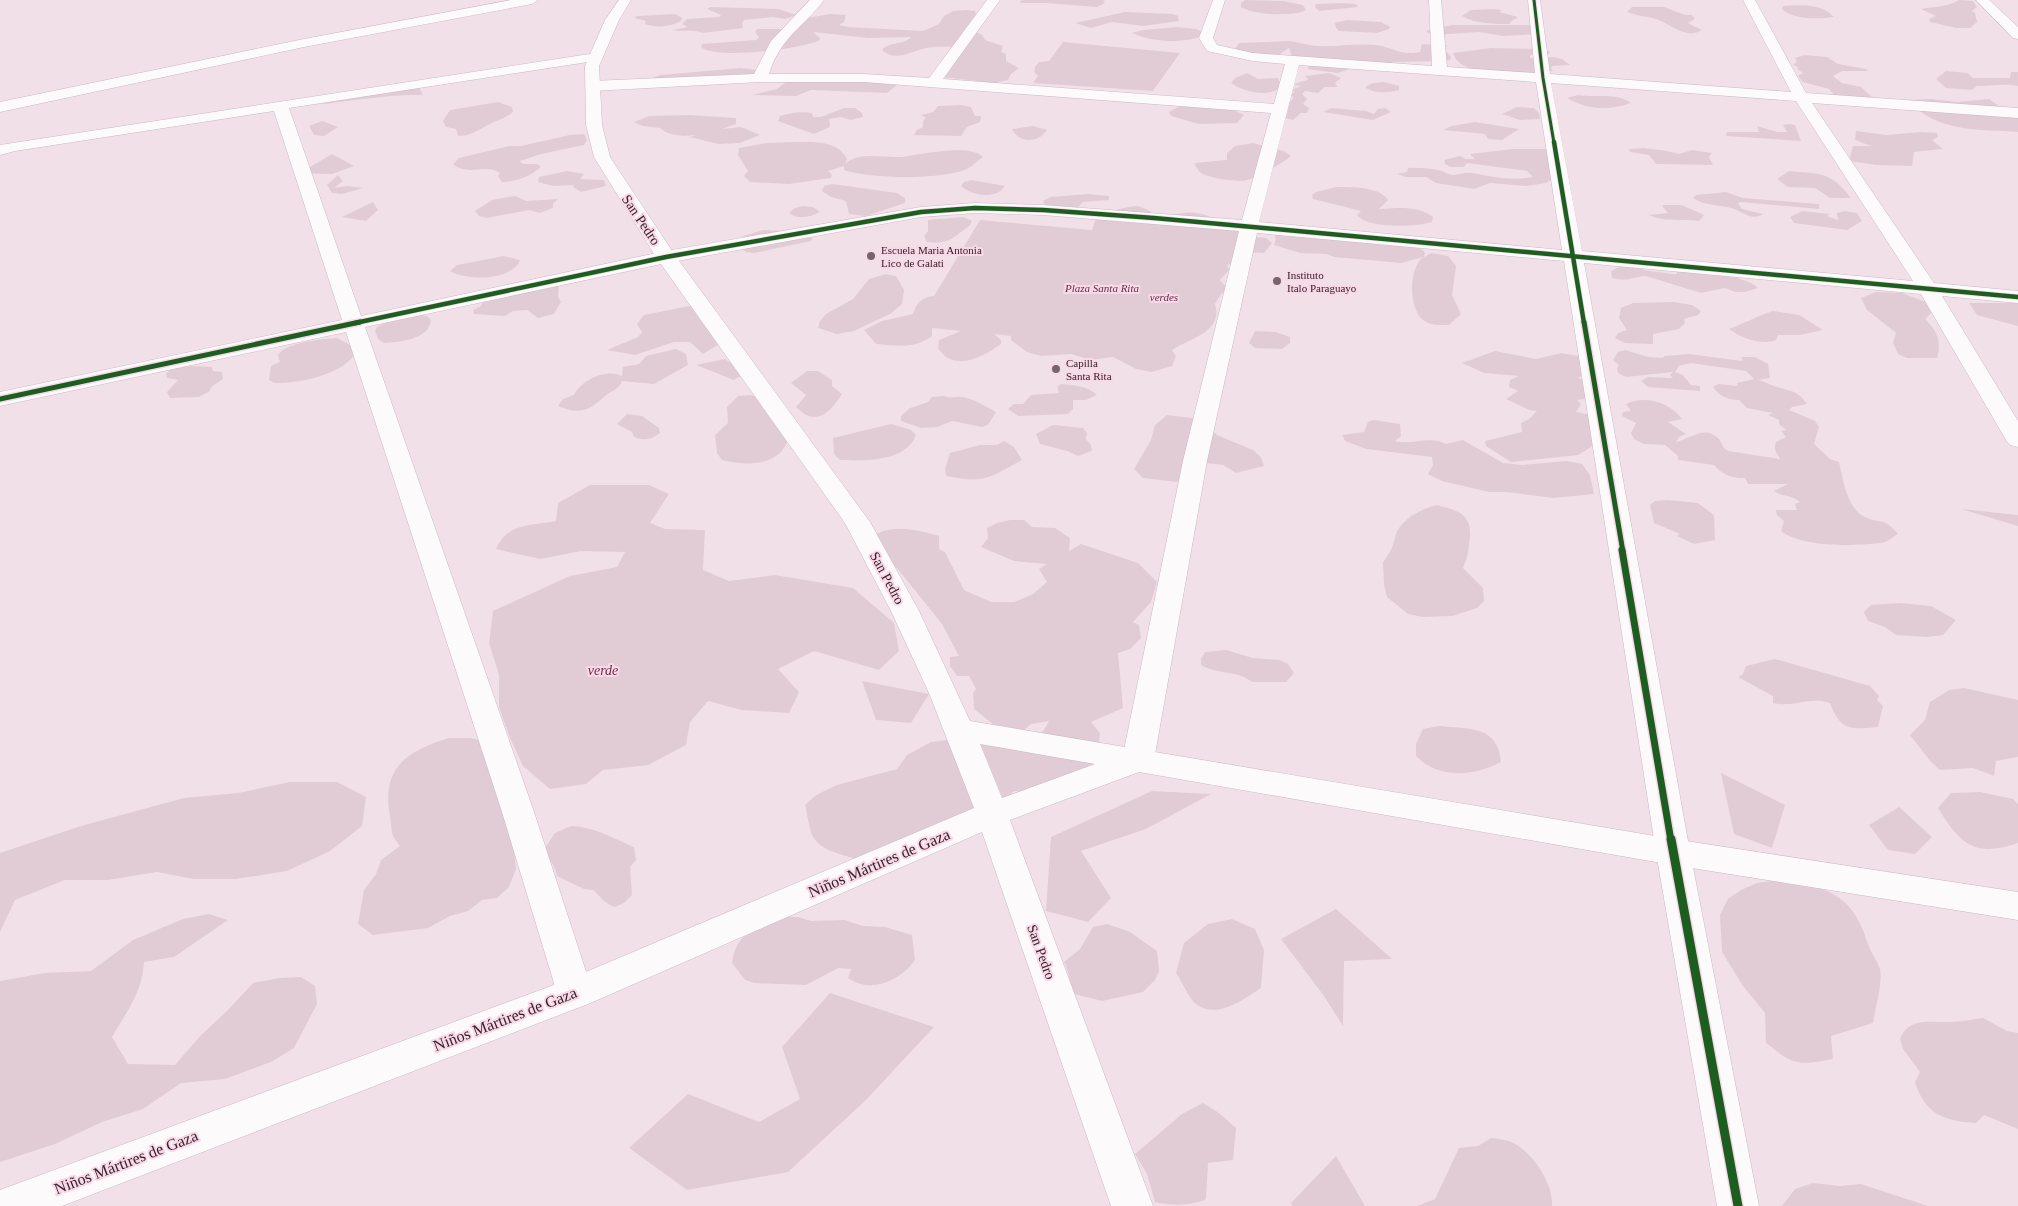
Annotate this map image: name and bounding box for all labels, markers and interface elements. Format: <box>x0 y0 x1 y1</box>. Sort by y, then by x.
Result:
street label: San Pedro <box>619 192 663 248</box>
place label: Escuela Maria Antonia Lico de Galati <box>881 244 982 269</box>
marker: Escuela Maria Antonia Lico de Galati <box>865 250 877 262</box>
place label: Instituto Italo Paraguayo <box>1287 269 1357 294</box>
marker: Instituto Italo Paraguayo <box>1271 275 1283 287</box>
park label: Plaza Santa Rita <box>1064 282 1139 294</box>
park label: verdes <box>1150 291 1178 303</box>
place label: Capilla Santa Rita <box>1066 357 1112 382</box>
marker: Capilla Santa Rita <box>1050 363 1062 375</box>
street label: San Pedro <box>867 549 907 607</box>
park label: verde <box>588 663 618 678</box>
street label: Niños Mártires de Gaza <box>806 825 952 901</box>
street label: San Pedro <box>1024 923 1058 981</box>
street label: Niños Mártires de Gaza <box>431 984 579 1054</box>
street label: Niños Mártires de Gaza <box>52 1127 200 1197</box>

